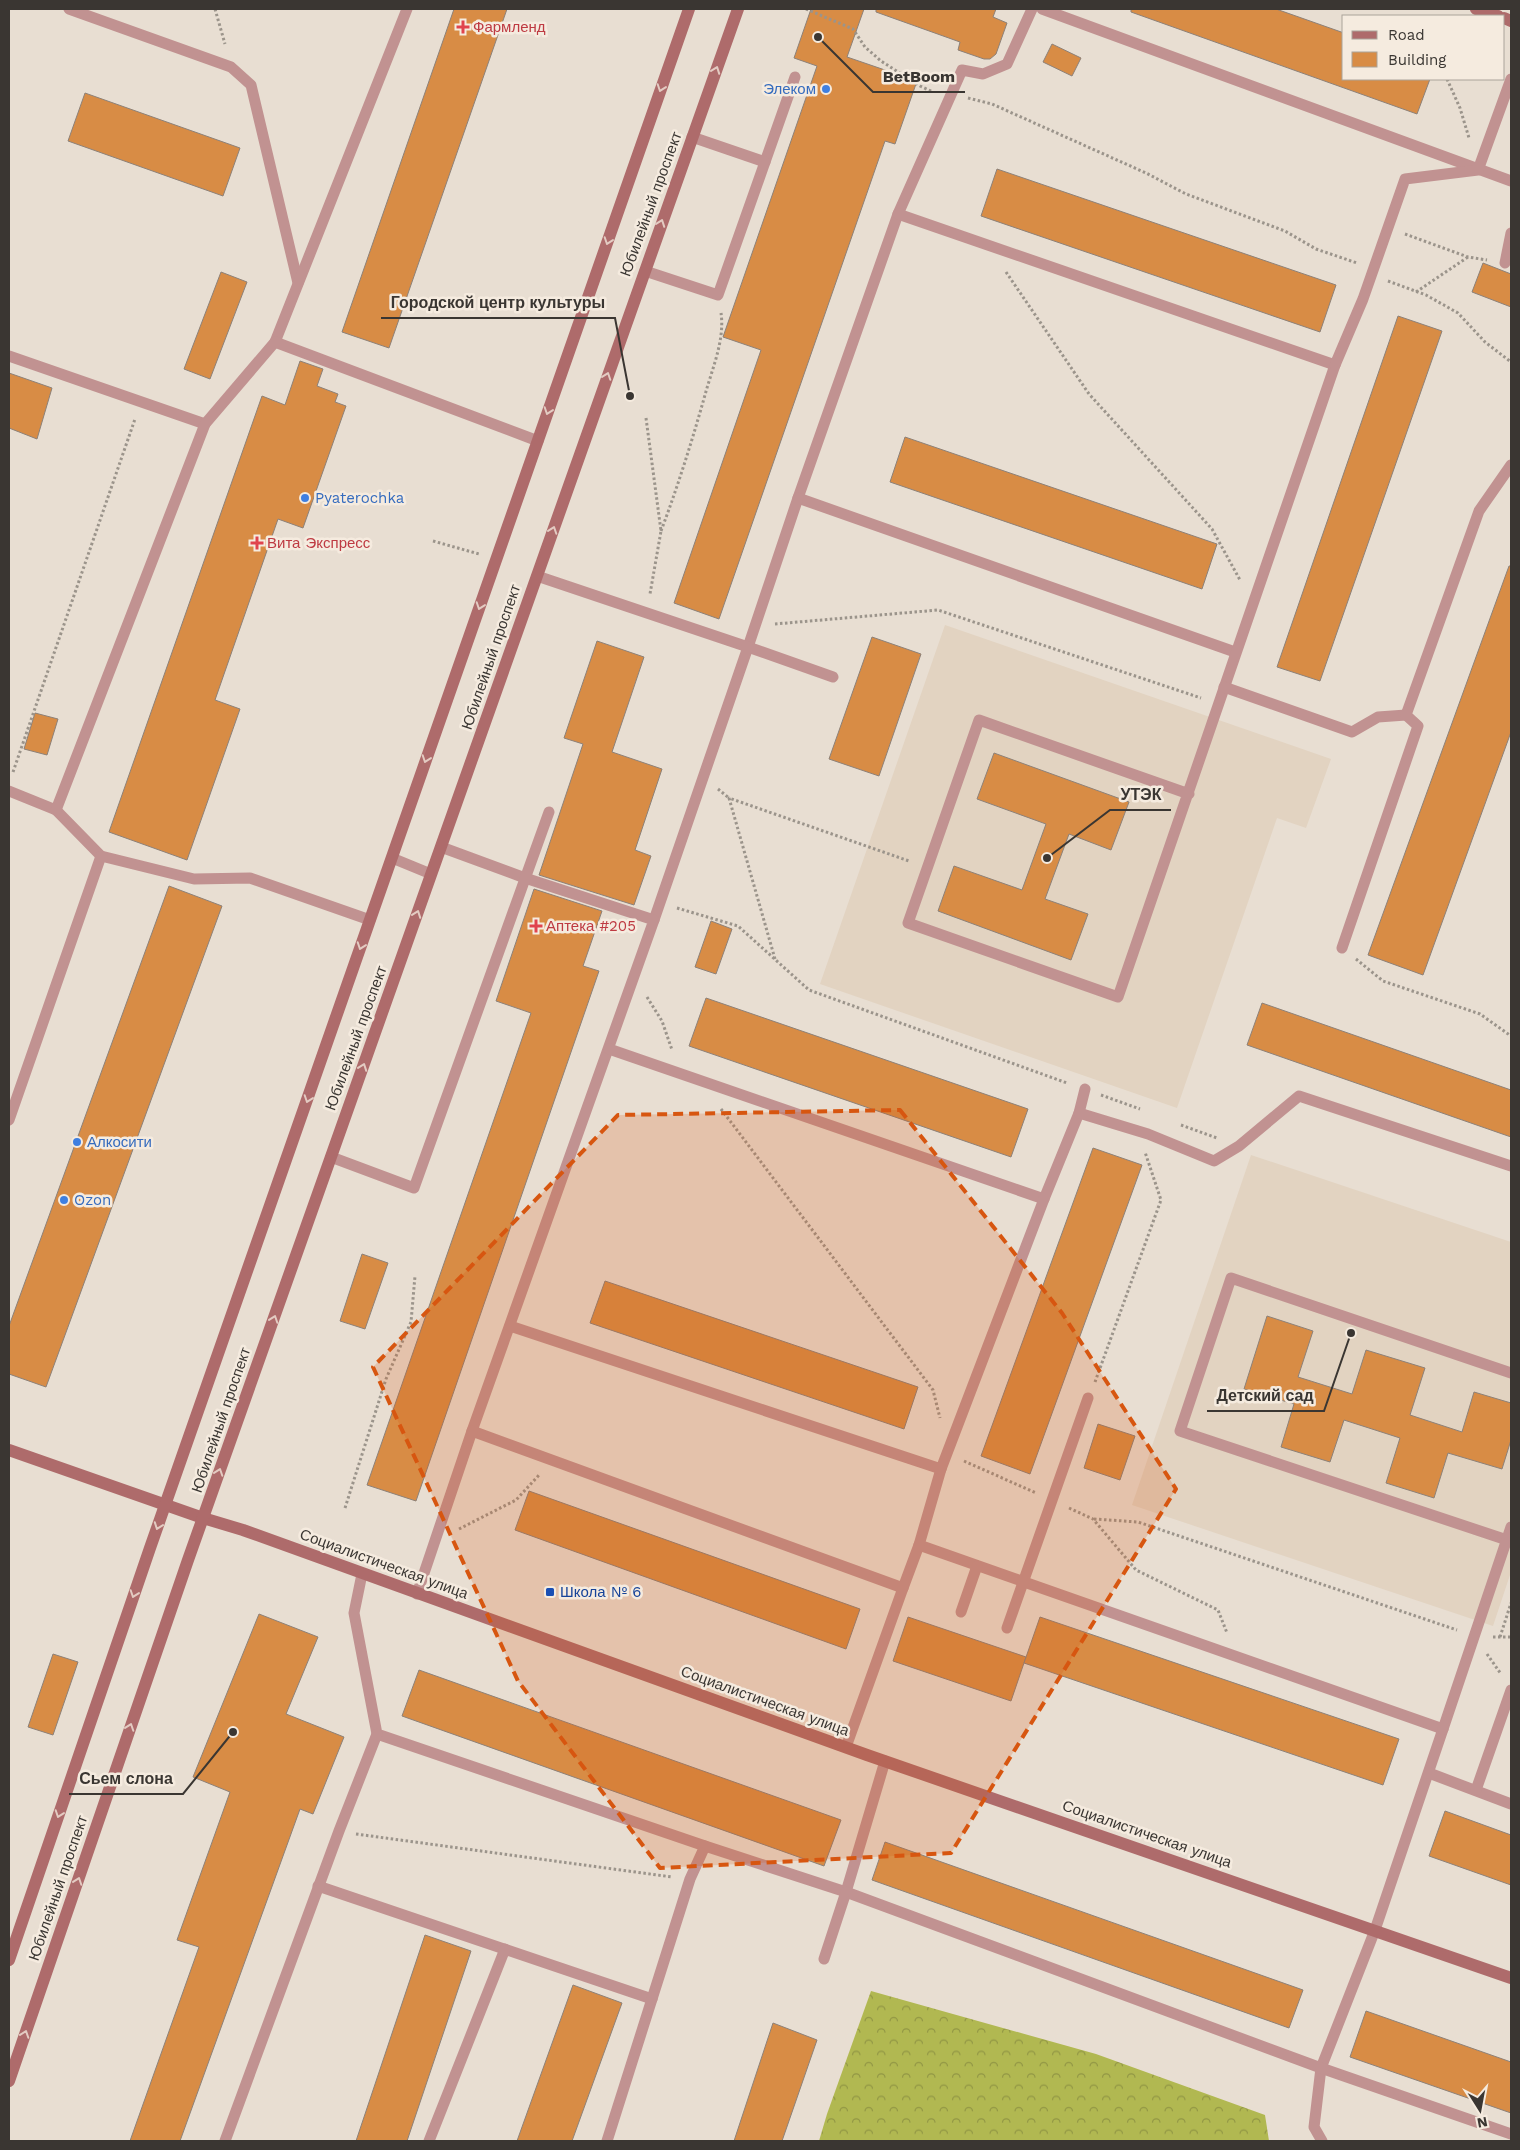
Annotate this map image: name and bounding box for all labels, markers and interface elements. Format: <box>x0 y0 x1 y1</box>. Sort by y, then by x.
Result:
legend <box>1342 15 1505 80</box>
place label: Фармленд <box>473 18 546 36</box>
marker: Фармленд <box>457 21 469 33</box>
text: Road <box>1388 26 1425 44</box>
text: Building <box>1388 51 1446 69</box>
callout: BetBoom <box>873 61 965 92</box>
one-way arrow <box>710 66 720 75</box>
text: BetBoom <box>883 67 955 86</box>
place label: Элеком <box>763 80 816 98</box>
one-way arrow <box>657 83 667 92</box>
marker: Элеком <box>820 83 832 95</box>
street label: Юбилейный проспект <box>616 129 686 279</box>
one-way arrow <box>656 220 666 228</box>
one-way arrow <box>603 236 613 245</box>
callout: Городской центр культуры <box>381 287 615 318</box>
text: Городской центр культуры <box>391 293 605 312</box>
one-way arrow <box>601 373 611 381</box>
one-way arrow <box>544 406 554 415</box>
place label: Pyaterochka <box>315 489 405 507</box>
marker: Pyaterochka <box>299 492 311 504</box>
one-way arrow <box>547 526 557 534</box>
place label: Вита Экспресс <box>267 534 371 552</box>
marker: Вита Экспресс <box>251 537 263 549</box>
street label: Юбилейный проспект <box>458 582 524 732</box>
one-way arrow <box>476 601 486 609</box>
one-way arrow <box>422 754 432 763</box>
callout: УТЭК <box>1110 779 1171 810</box>
text: УТЭК <box>1121 785 1162 804</box>
one-way arrow <box>411 910 421 918</box>
place label: Аптека #205 <box>546 917 636 935</box>
marker: Аптека #205 <box>530 920 542 932</box>
one-way arrow <box>357 941 367 949</box>
street label: Юбилейный проспект <box>321 963 391 1113</box>
one-way arrow <box>357 1063 367 1072</box>
one-way arrow <box>303 1094 313 1103</box>
place label: Алкосити <box>87 1133 152 1151</box>
marker: Алкосити <box>71 1136 83 1148</box>
place label: Ozon <box>74 1191 111 1209</box>
marker: Ozon <box>58 1194 70 1206</box>
one-way arrow <box>268 1315 278 1324</box>
street label: Юбилейный проспект <box>188 1345 254 1495</box>
callout: Детский сад <box>1207 1380 1324 1411</box>
text: Детский сад <box>1216 1386 1314 1405</box>
one-way arrow <box>213 1468 223 1477</box>
one-way arrow <box>154 1521 164 1530</box>
street label: Социалистическая улица <box>297 1525 471 1603</box>
place label: Школа № 6 <box>560 1583 641 1601</box>
marker: Школа № 6 <box>544 1586 556 1598</box>
one-way arrow <box>130 1589 140 1597</box>
street label: Социалистическая улица <box>678 1662 852 1740</box>
one-way arrow <box>125 1723 135 1732</box>
callout: Сьем слона <box>69 1763 183 1794</box>
text: Сьем слона <box>79 1769 173 1788</box>
street label: Социалистическая улица <box>1060 1797 1235 1872</box>
one-way arrow <box>55 1809 65 1817</box>
street label: Юбилейный проспект <box>25 1813 91 1963</box>
one-way arrow <box>72 1877 82 1885</box>
one-way arrow <box>19 2031 29 2039</box>
north arrow <box>1455 2085 1505 2135</box>
text: N <box>1476 2114 1489 2132</box>

